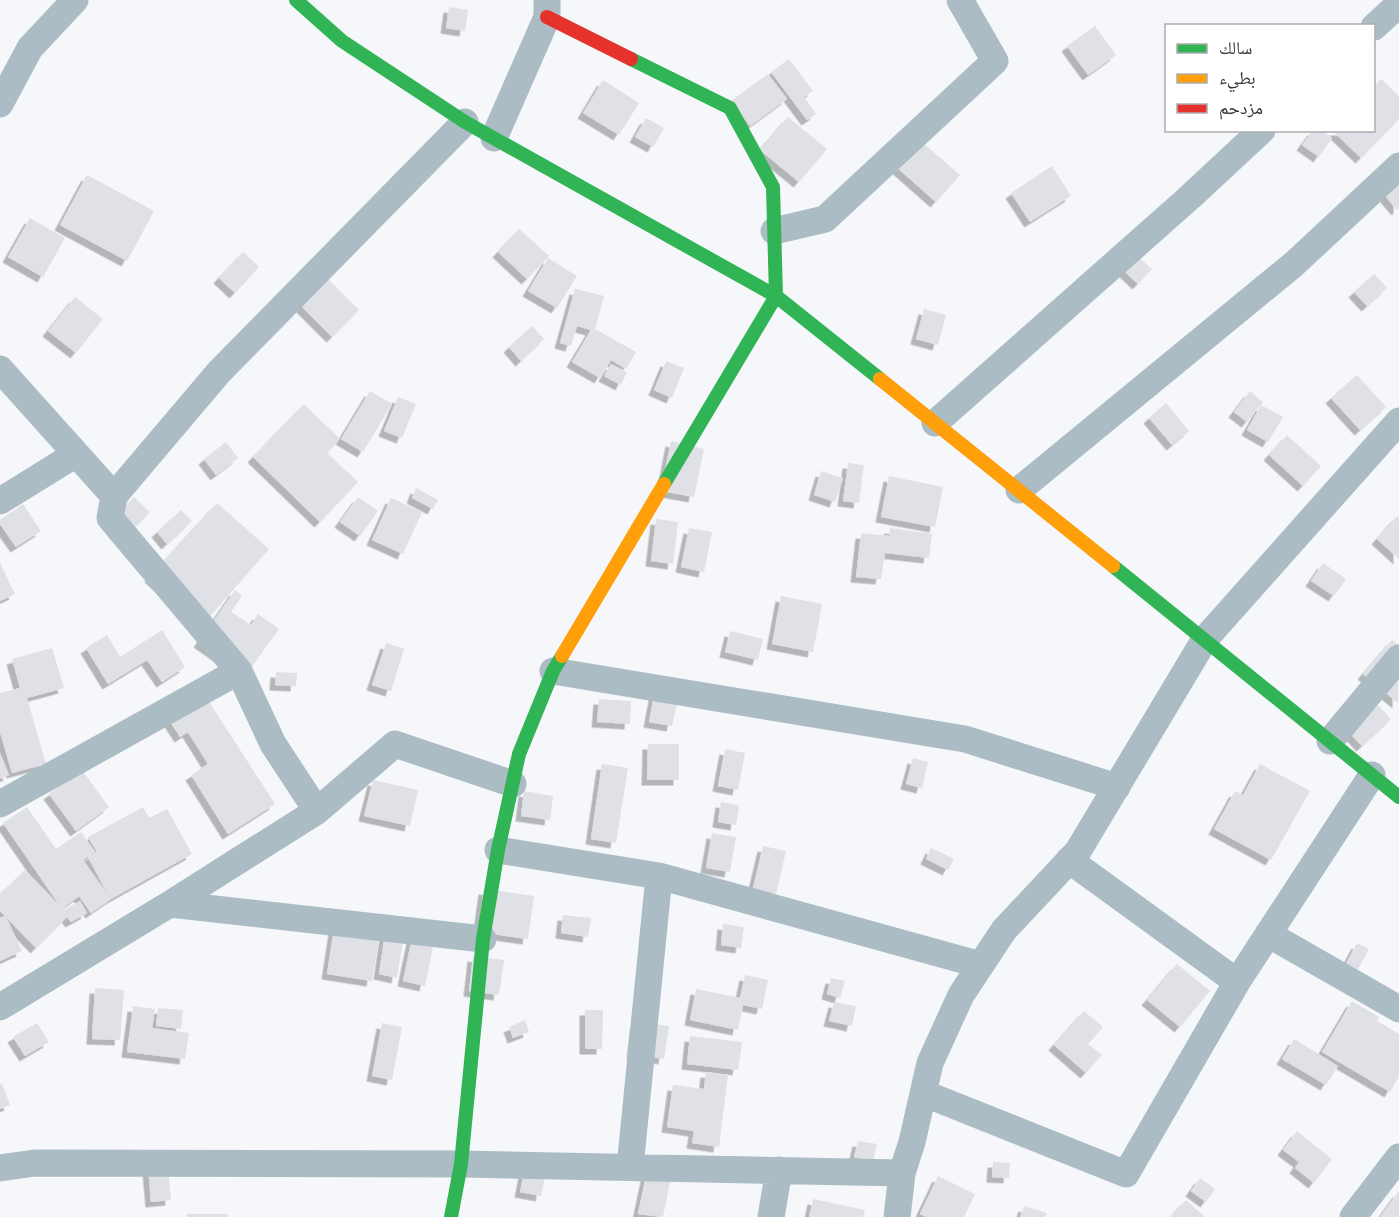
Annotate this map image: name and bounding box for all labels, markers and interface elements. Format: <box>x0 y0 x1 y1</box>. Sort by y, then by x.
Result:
legend <box>1165 24 1375 132</box>
text: سالك <box>1219 37 1252 58</box>
text: بطيء <box>1219 67 1256 93</box>
text: مزدحم <box>1219 97 1263 120</box>

